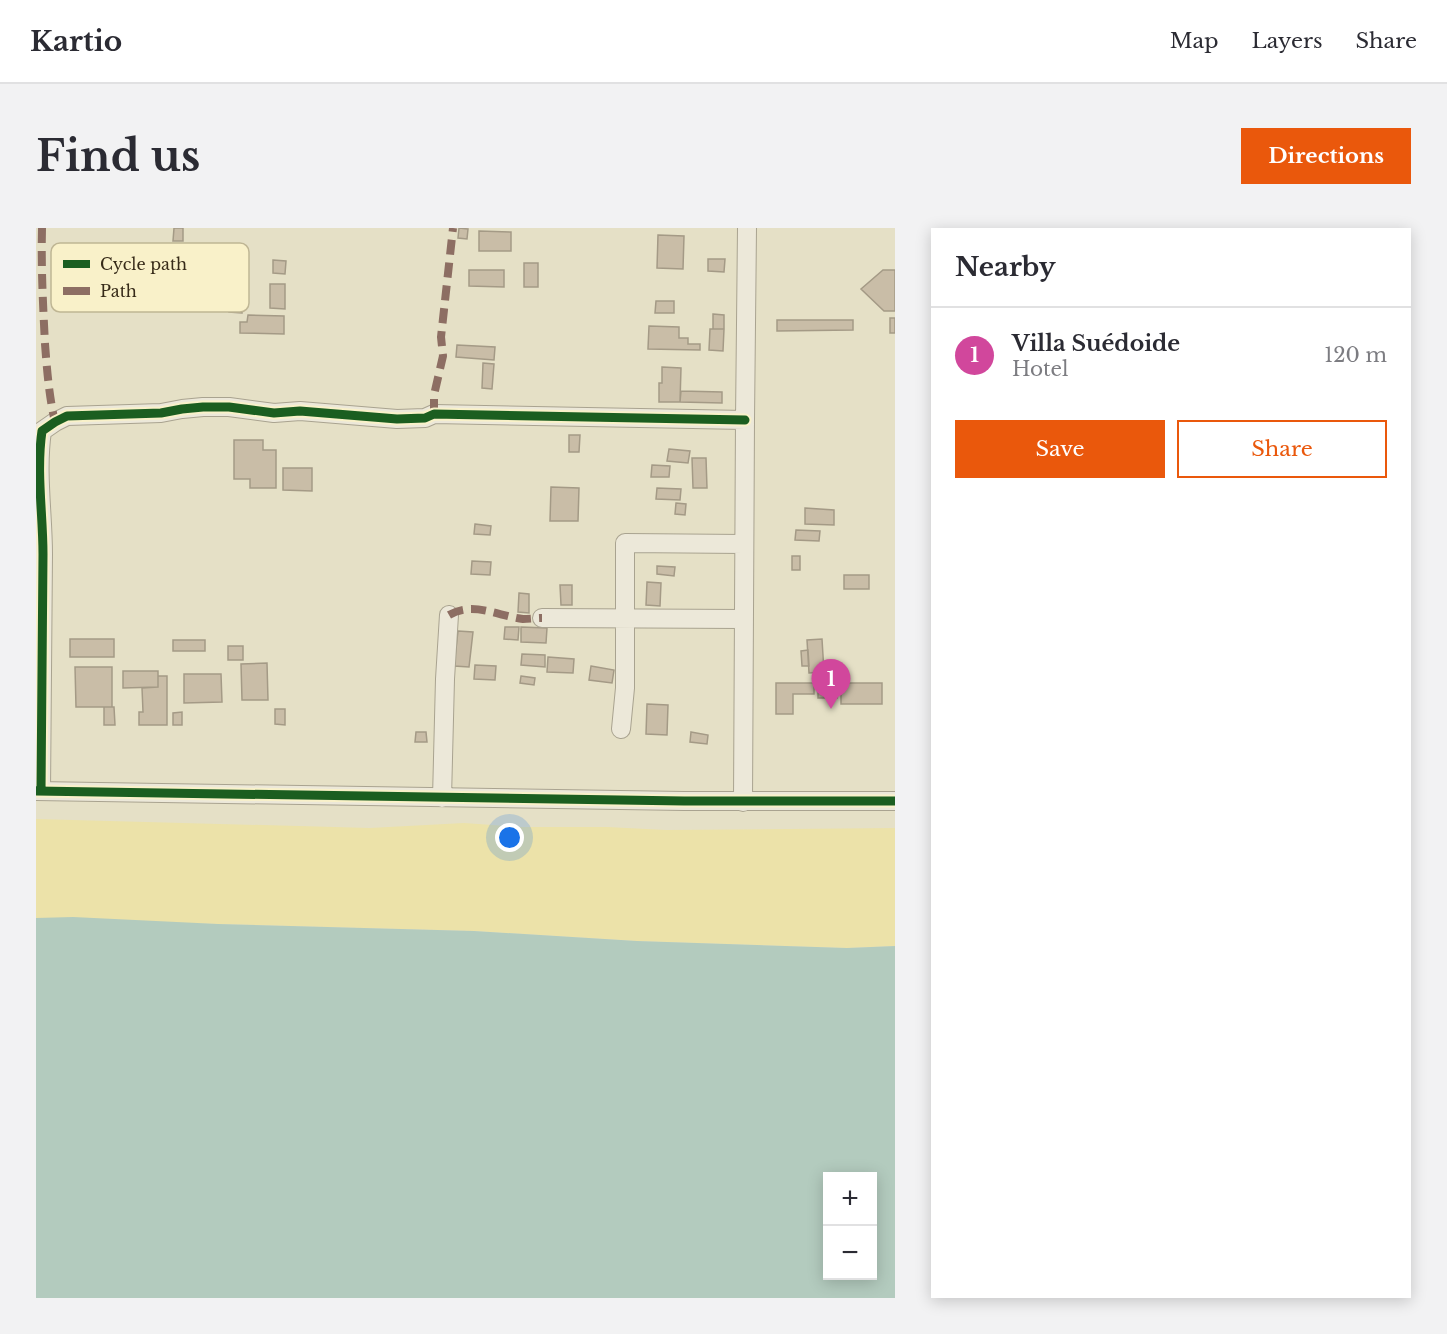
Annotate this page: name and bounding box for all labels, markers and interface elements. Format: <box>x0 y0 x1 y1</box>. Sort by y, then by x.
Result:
text: Kartio <box>30 24 122 59</box>
text: Map <box>1170 28 1219 54</box>
text: Layers <box>1252 28 1323 54</box>
text: Share <box>1356 28 1417 54</box>
button: Directions <box>1241 128 1411 184</box>
text: Find us <box>36 130 200 182</box>
legend <box>51 243 249 312</box>
text: Nearby <box>955 251 1056 283</box>
text: Cycle path <box>100 254 187 274</box>
text: Path <box>100 281 137 301</box>
text: Villa Suédoide <box>1012 330 1180 357</box>
text: 1 <box>970 343 979 367</box>
text: 120 m <box>1324 343 1387 367</box>
text: Hotel <box>1012 357 1069 381</box>
button: Save <box>955 420 1165 478</box>
button: Share <box>1177 420 1387 478</box>
pin: 1 <box>812 660 850 709</box>
your location <box>495 823 524 852</box>
map controls <box>823 1172 877 1280</box>
button: + <box>823 1172 877 1226</box>
button: − <box>823 1226 877 1280</box>

